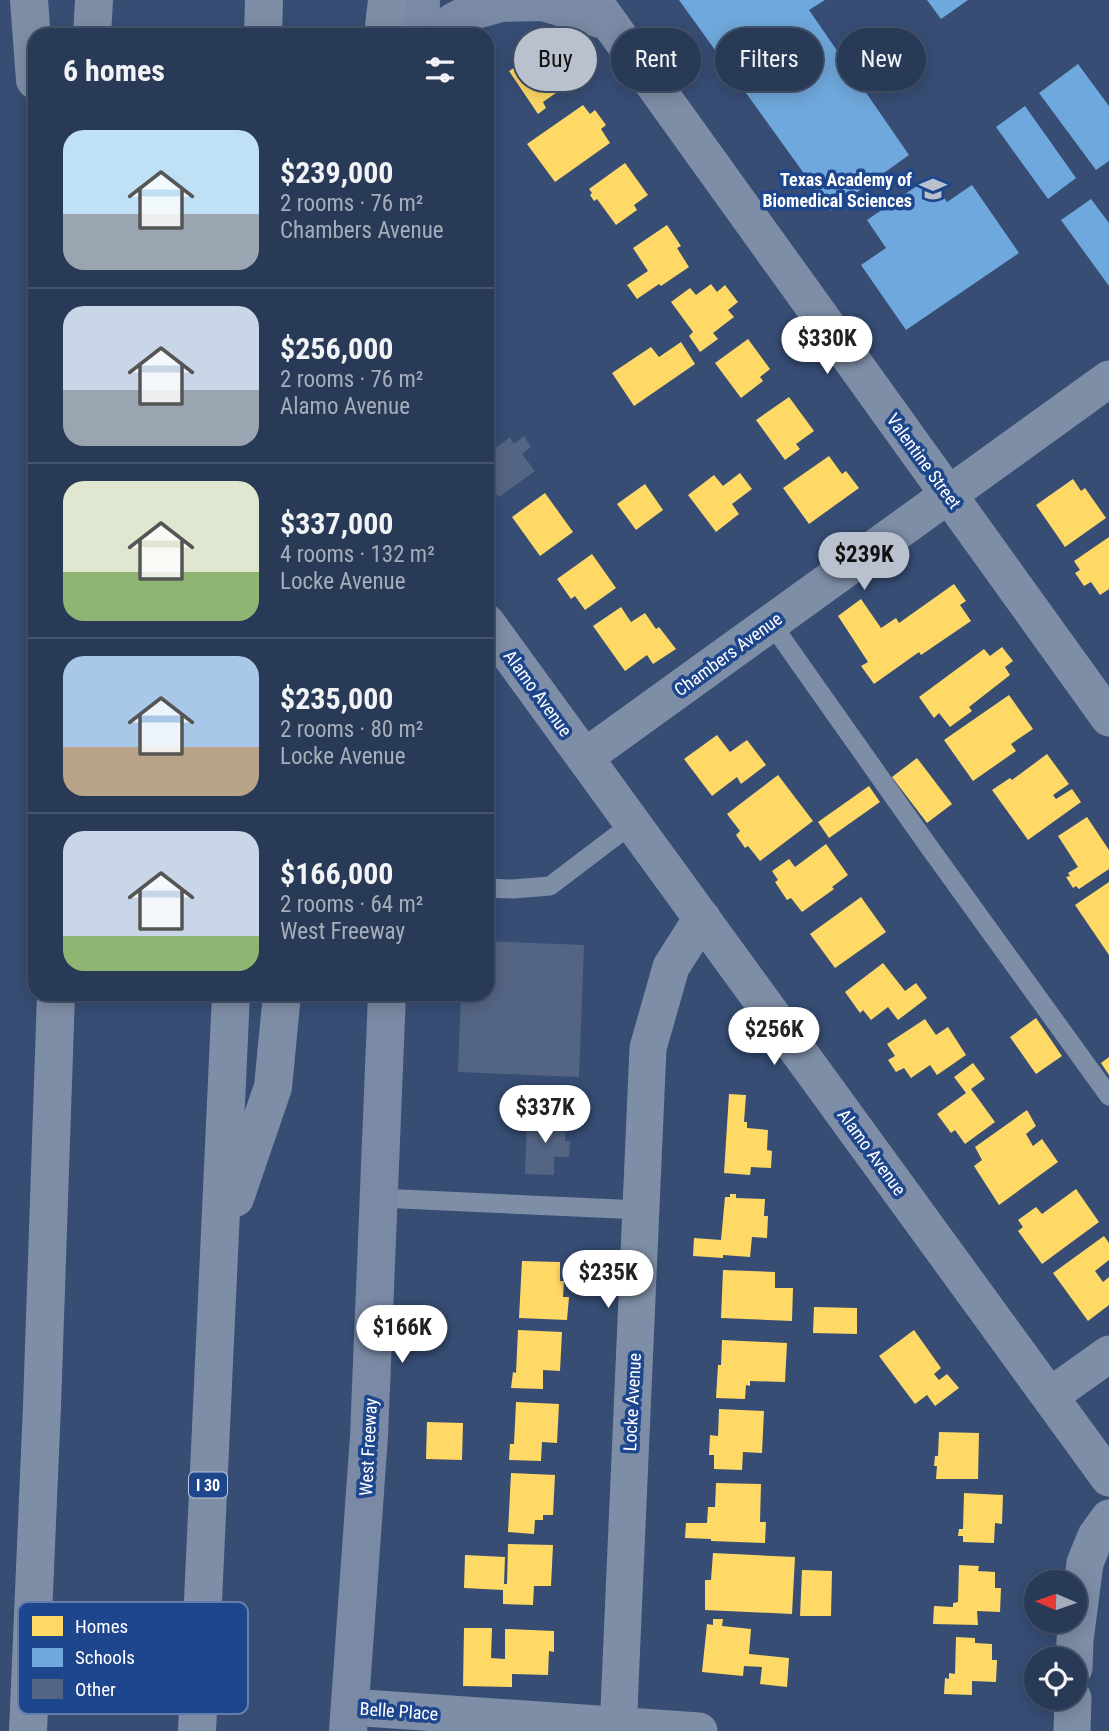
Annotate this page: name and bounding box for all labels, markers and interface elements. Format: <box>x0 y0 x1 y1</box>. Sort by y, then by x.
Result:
chip: Buy <box>514 28 597 91</box>
chip: Rent <box>611 28 701 91</box>
chip: Filters <box>715 28 823 91</box>
chip: New <box>837 28 926 91</box>
icon: filters <box>421 51 459 89</box>
text: 6 homes <box>63 53 165 88</box>
text: $239,000 <box>280 155 393 190</box>
icon: home <box>119 158 203 242</box>
place label: Texas Academy of Biomedical Sciences <box>762 169 912 211</box>
school or university icon: Texas Academy of Biomedical Sciences <box>918 174 948 204</box>
text: 2 rooms · 76 m² <box>280 190 423 217</box>
text: Chambers Avenue <box>280 217 444 244</box>
pin: $330K <box>778 316 876 376</box>
text: $330K <box>797 325 857 352</box>
text: $256,000 <box>280 331 393 366</box>
icon: home <box>119 334 203 418</box>
text: 2 rooms · 76 m² <box>280 366 423 393</box>
text: Alamo Avenue <box>280 393 410 420</box>
street label: Valentine Street <box>882 409 966 513</box>
text: $337,000 <box>280 506 393 541</box>
icon: home <box>119 509 203 593</box>
pin: $239K <box>815 532 913 592</box>
text: 4 rooms · 132 m² <box>280 541 435 568</box>
text: $239K <box>834 541 894 568</box>
text: Locke Avenue <box>280 568 406 595</box>
street label: Chambers Avenue <box>670 608 786 700</box>
street label: Alamo Avenue <box>500 646 576 740</box>
text: $235,000 <box>280 681 393 716</box>
icon: home <box>119 684 203 768</box>
text: 2 rooms · 80 m² <box>280 716 423 743</box>
text: Locke Avenue <box>280 743 406 770</box>
text: $166,000 <box>280 856 393 891</box>
icon: home <box>119 859 203 943</box>
text: 2 rooms · 64 m² <box>280 891 423 918</box>
text: West Freeway <box>280 918 405 945</box>
pin: $256K <box>725 1007 823 1067</box>
text: $256K <box>744 1016 804 1043</box>
pin: $337K <box>496 1086 594 1145</box>
text: $337K <box>515 1094 575 1121</box>
street label: Alamo Avenue <box>834 1105 910 1199</box>
pin: $235K <box>559 1250 657 1310</box>
text: $235K <box>578 1259 638 1286</box>
pin: $166K <box>353 1306 451 1365</box>
text: $166K <box>372 1314 432 1341</box>
street label: Locke Avenue <box>619 1352 645 1452</box>
street label: West Freeway <box>355 1397 381 1496</box>
road number: I 30 <box>189 1472 227 1498</box>
north arrow <box>1024 1570 1087 1633</box>
map controls <box>1024 1570 1087 1710</box>
legend <box>18 1602 248 1714</box>
text: Homes <box>75 1615 128 1638</box>
text: Schools <box>75 1646 135 1669</box>
button: locate <box>1024 1647 1087 1710</box>
text: Other <box>75 1678 116 1701</box>
street label: Belle Place <box>359 1698 439 1724</box>

